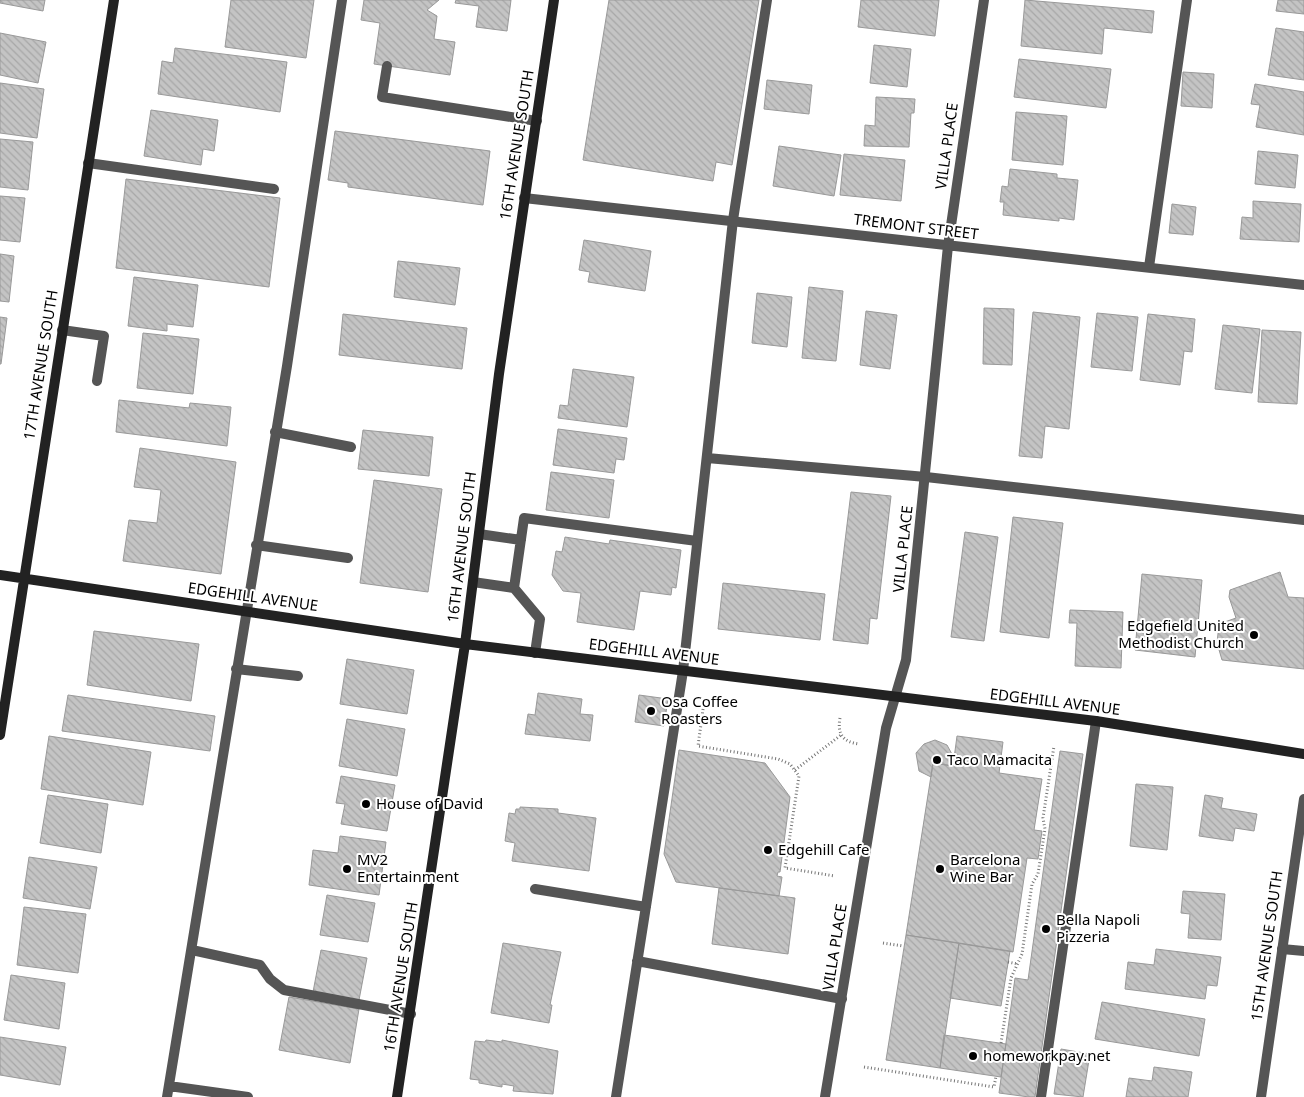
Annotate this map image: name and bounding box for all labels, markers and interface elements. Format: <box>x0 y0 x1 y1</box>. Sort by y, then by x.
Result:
street label: 16TH AVENUE SOUTH <box>494 68 538 221</box>
street label: VILLA PLACE <box>930 101 962 190</box>
street label: TREMONT STREET <box>852 208 980 244</box>
street label: 17TH AVENUE SOUTH <box>18 288 62 441</box>
street label: 16TH AVENUE SOUTH <box>442 470 480 623</box>
street label: VILLA PLACE <box>887 504 917 593</box>
street label: EDGEHILL AVENUE <box>187 577 320 615</box>
place label: Edgefield United Methodist Church <box>1118 615 1244 652</box>
marker: Edgefield United Methodist Church <box>1248 629 1260 641</box>
street label: EDGEHILL AVENUE <box>588 633 721 669</box>
street label: EDGEHILL AVENUE <box>989 683 1122 719</box>
place label: Osa Coffee Roasters <box>661 691 738 728</box>
marker: Osa Coffee Roasters <box>645 705 657 717</box>
place label: Taco Mamacita <box>947 749 1052 769</box>
marker: Taco Mamacita <box>931 754 943 766</box>
place label: House of David <box>376 793 483 813</box>
marker: House of David <box>360 798 372 810</box>
place label: Edgehill Cafe <box>778 839 870 859</box>
marker: Edgehill Cafe <box>762 844 774 856</box>
place label: MV2 Entertainment <box>357 849 459 886</box>
place label: Barcelona Wine Bar <box>950 849 1020 886</box>
marker: MV2 Entertainment <box>341 863 353 875</box>
marker: Barcelona Wine Bar <box>934 863 946 875</box>
street label: 15TH AVENUE SOUTH <box>1246 869 1286 1022</box>
street label: 16TH AVENUE SOUTH <box>378 900 422 1053</box>
street label: VILLA PLACE <box>817 902 851 992</box>
place label: Bella Napoli Pizzeria <box>1056 909 1140 946</box>
marker: Bella Napoli Pizzeria <box>1040 923 1052 935</box>
place label: homeworkpay.net <box>983 1045 1111 1065</box>
marker: homeworkpay.net <box>967 1050 979 1062</box>

